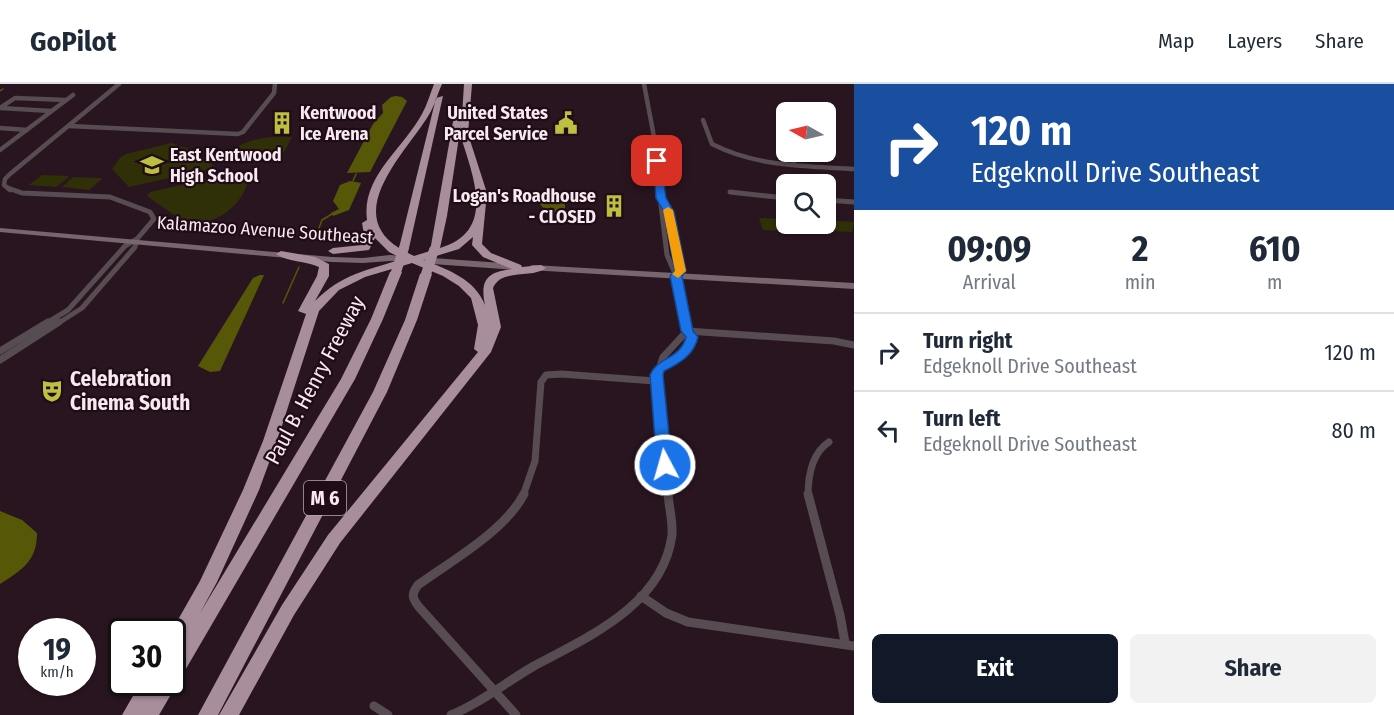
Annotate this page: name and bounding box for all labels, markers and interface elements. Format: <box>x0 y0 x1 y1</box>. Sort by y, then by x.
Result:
text: GoPilot <box>30 25 116 58</box>
text: Map <box>1158 28 1194 54</box>
text: Layers <box>1227 28 1282 54</box>
text: Share <box>1315 28 1364 54</box>
place label: Kentwood Ice Arena <box>300 102 376 145</box>
place label: United States Parcel Service <box>444 102 548 145</box>
north arrow <box>776 102 836 162</box>
map controls <box>776 102 836 234</box>
text: 120 m <box>971 106 1072 156</box>
icon: right <box>872 108 950 186</box>
building icon: Kentwood Ice Arena <box>269 110 295 136</box>
public building icon: United States Parcel Service <box>553 110 579 136</box>
pin <box>631 135 682 186</box>
place label: East Kentwood High School <box>170 144 282 187</box>
icon: arrive <box>640 144 673 177</box>
school or university icon: East Kentwood High School <box>139 152 165 178</box>
text: Edgeknoll Drive Southeast <box>971 157 1260 189</box>
button: search <box>776 174 836 234</box>
place label: Logan's Roadhouse - CLOSED <box>453 185 596 228</box>
building icon: Logan's Roadhouse - CLOSED <box>601 193 627 219</box>
street label: Kalamazoo Avenue Southeast <box>156 211 374 249</box>
text: 09:09 <box>947 227 1031 271</box>
text: 2 <box>1132 227 1148 271</box>
text: 610 <box>1249 227 1301 271</box>
text: Arrival <box>963 270 1016 294</box>
text: min <box>1125 270 1156 294</box>
text: m <box>1267 270 1282 294</box>
street label: Paul B. Henry Freeway <box>260 291 371 469</box>
text: Turn right <box>923 327 1012 354</box>
icon: right <box>872 336 905 369</box>
text: 120 m <box>1324 339 1376 366</box>
text: Edgeknoll Drive Southeast <box>923 354 1137 378</box>
place label: Celebration Cinema South <box>70 366 190 416</box>
theatre icon: Celebration Cinema South <box>39 378 65 404</box>
text: Turn left <box>923 405 1001 432</box>
icon: left <box>872 414 905 447</box>
text: 80 m <box>1331 417 1376 444</box>
text: Edgeknoll Drive Southeast <box>923 432 1137 456</box>
position arrow <box>633 433 697 497</box>
road number: M 6 <box>304 481 346 515</box>
speed limit sign: 30 <box>108 618 186 696</box>
text: 19 <box>43 632 71 668</box>
button: Exit <box>872 634 1118 703</box>
button: Share <box>1130 634 1376 703</box>
text: km/h <box>40 663 74 681</box>

